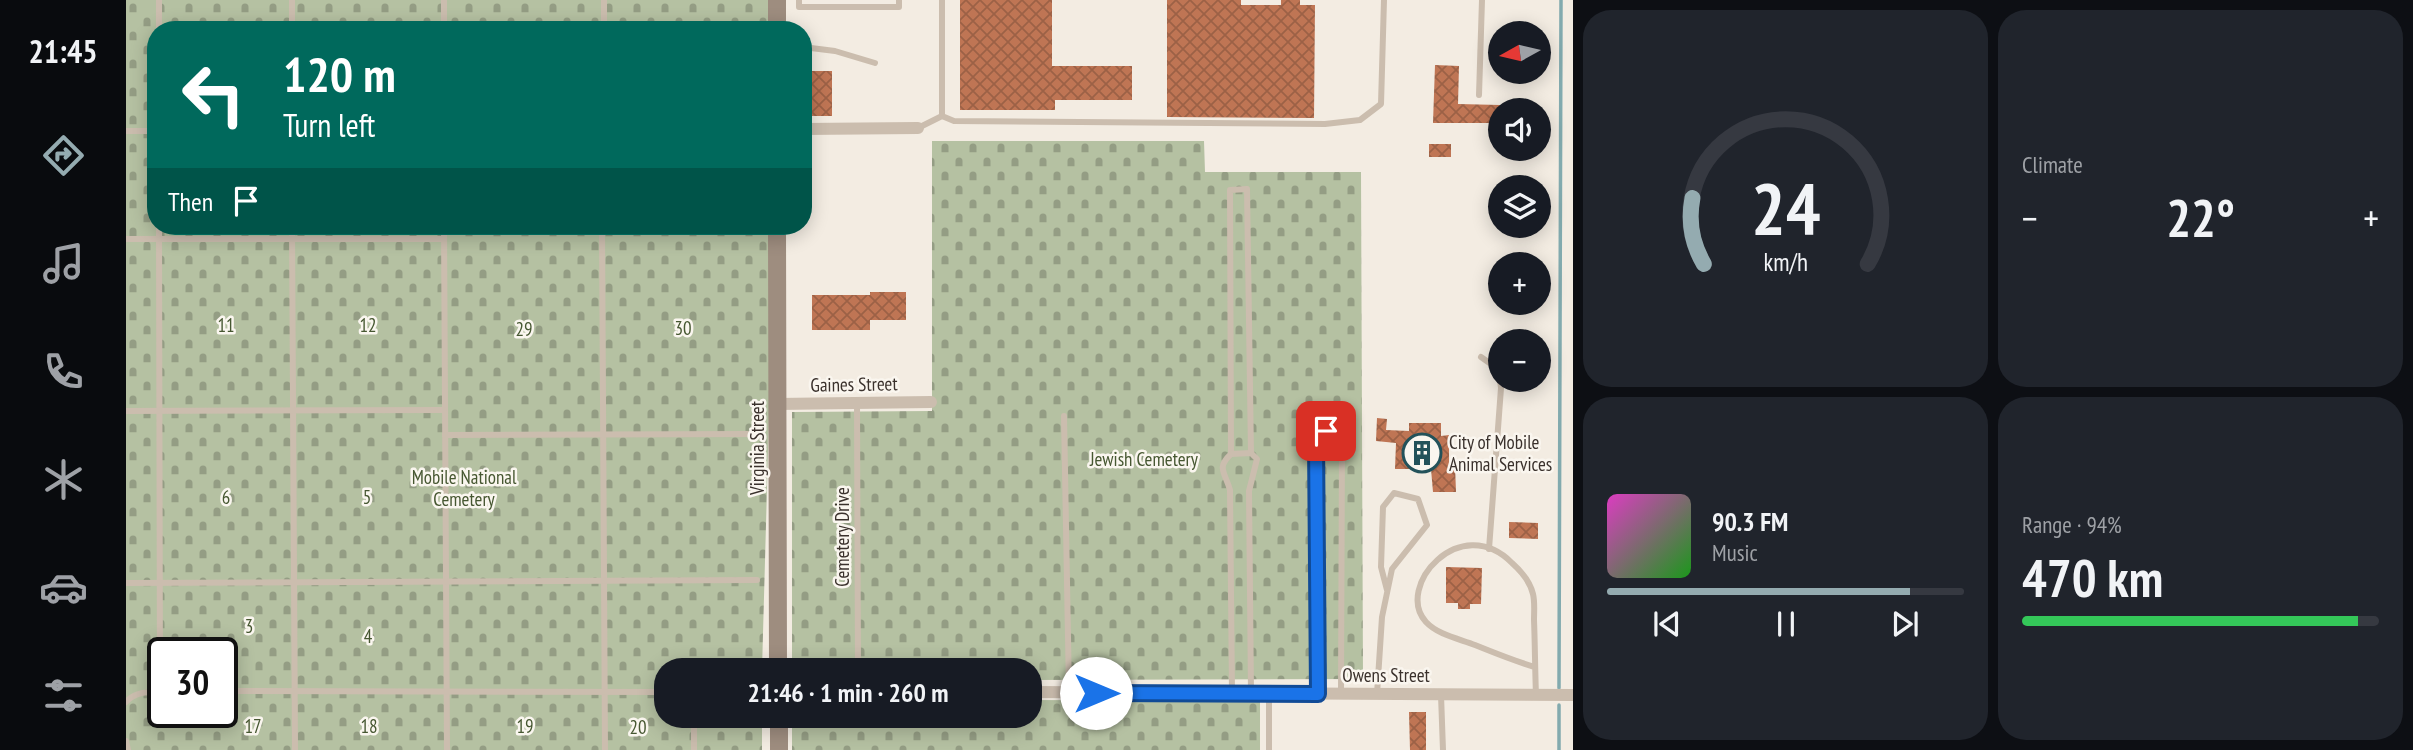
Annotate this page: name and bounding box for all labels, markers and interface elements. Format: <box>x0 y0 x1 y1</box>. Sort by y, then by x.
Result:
north arrow <box>1488 21 1550 84</box>
map controls <box>1488 21 1551 392</box>
text: 21:45 <box>28 30 98 72</box>
text: 120 m <box>283 42 396 106</box>
icon: left <box>168 49 259 140</box>
button: sound <box>1488 98 1551 161</box>
text: Turn left <box>283 104 375 146</box>
icon: directions <box>39 131 88 180</box>
text: Climate <box>2022 150 2083 179</box>
text: 24 <box>1751 161 1820 255</box>
button: layers <box>1488 175 1551 238</box>
icon: arrive <box>227 182 265 220</box>
text: 22° <box>2166 184 2235 251</box>
text: Then <box>168 185 213 218</box>
text: − <box>2022 193 2038 242</box>
text: + <box>2363 193 2379 242</box>
icon: music <box>39 239 88 288</box>
text: km/h <box>1763 246 1808 278</box>
button: + <box>1488 252 1551 315</box>
park label: 11 <box>217 313 235 337</box>
park label: 12 <box>359 313 377 337</box>
park label: 30 <box>674 316 692 340</box>
park label: 29 <box>515 317 533 341</box>
button: − <box>1488 329 1551 392</box>
icon: phone <box>39 347 88 396</box>
street label: Gaines Street <box>810 371 898 397</box>
street label: Virginia Street <box>745 400 769 496</box>
pin <box>1296 401 1356 461</box>
icon: arrive <box>1307 412 1345 450</box>
place label: City of Mobile Animal Services <box>1449 430 1552 476</box>
building icon: City of Mobile Animal Services <box>1401 432 1443 474</box>
park label: Jewish Cemetery <box>1089 447 1199 471</box>
icon: climate <box>39 455 88 504</box>
park label: Mobile National Cemetery <box>412 465 517 511</box>
park label: 6 <box>222 485 230 509</box>
park label: 5 <box>363 485 371 509</box>
street label: Cemetery Drive <box>830 487 854 587</box>
text: 90.3 FM <box>1712 505 1788 538</box>
text: Range · 94% <box>2022 510 2122 539</box>
text: Music <box>1712 538 1758 567</box>
text: 470 km <box>2022 544 2163 611</box>
icon: car <box>39 563 88 612</box>
icon: previous <box>1648 605 1686 643</box>
icon: pause <box>1767 605 1805 643</box>
icon: next <box>1886 605 1924 643</box>
park label: 3 <box>245 614 253 638</box>
park label: 4 <box>364 624 373 648</box>
speed limit sign: 30 <box>147 637 238 728</box>
position arrow <box>1059 656 1133 730</box>
street label: Owens Street <box>1342 663 1430 687</box>
icon: filters <box>39 671 88 720</box>
text: 21:46 · 1 min · 260 m <box>748 676 948 709</box>
park label: 17 <box>244 714 262 738</box>
park label: 18 <box>360 714 378 738</box>
park label: 19 <box>516 714 534 738</box>
park label: 20 <box>629 715 647 739</box>

